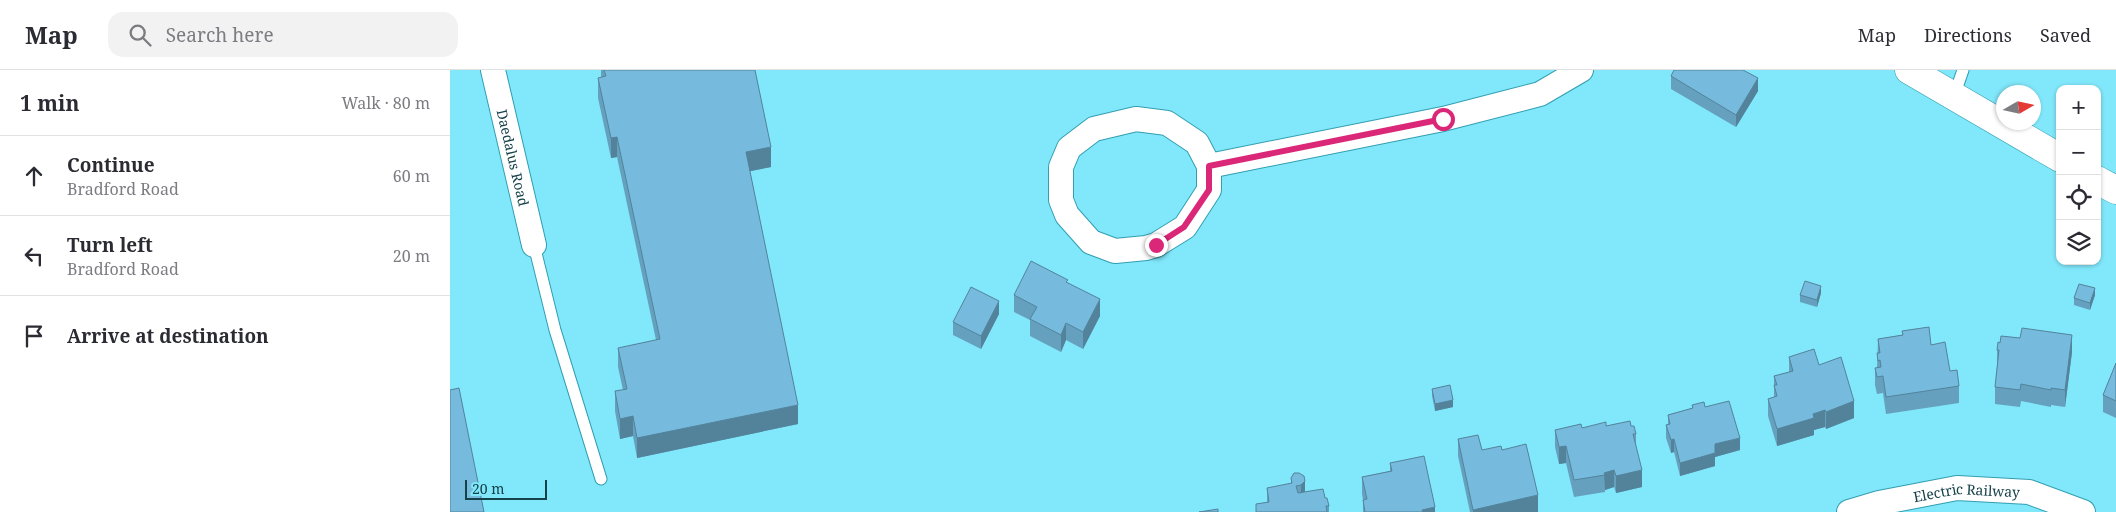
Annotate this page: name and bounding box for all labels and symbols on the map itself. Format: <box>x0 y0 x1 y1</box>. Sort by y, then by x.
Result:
north arrow <box>1996 85 2041 130</box>
street label: Daedalus Road <box>493 107 534 208</box>
route start <box>1432 108 1455 131</box>
route end <box>1145 234 1168 257</box>
scale bar <box>465 477 548 500</box>
street label: Electric Railway <box>1911 478 2021 506</box>

